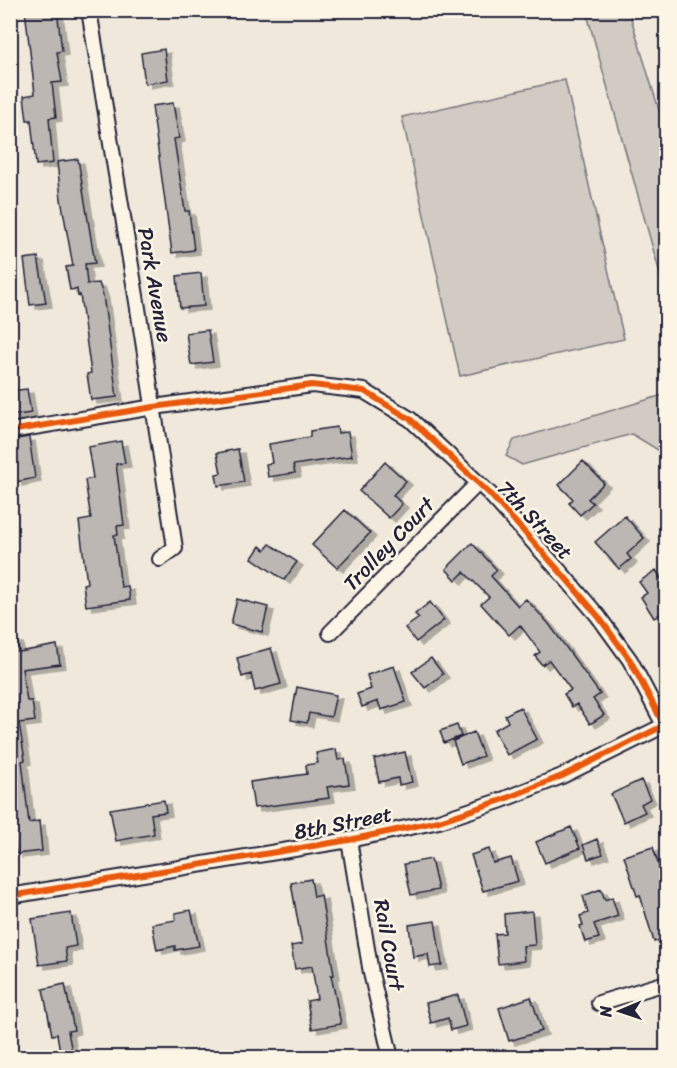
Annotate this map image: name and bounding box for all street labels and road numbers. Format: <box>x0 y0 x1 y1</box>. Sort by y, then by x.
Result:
street label: Park Avenue <box>126 224 184 346</box>
street label: 7th Street <box>487 471 583 569</box>
street label: Trolley Court <box>334 487 445 600</box>
street label: 8th Street <box>291 795 395 851</box>
street label: Rail Court <box>362 896 416 995</box>

